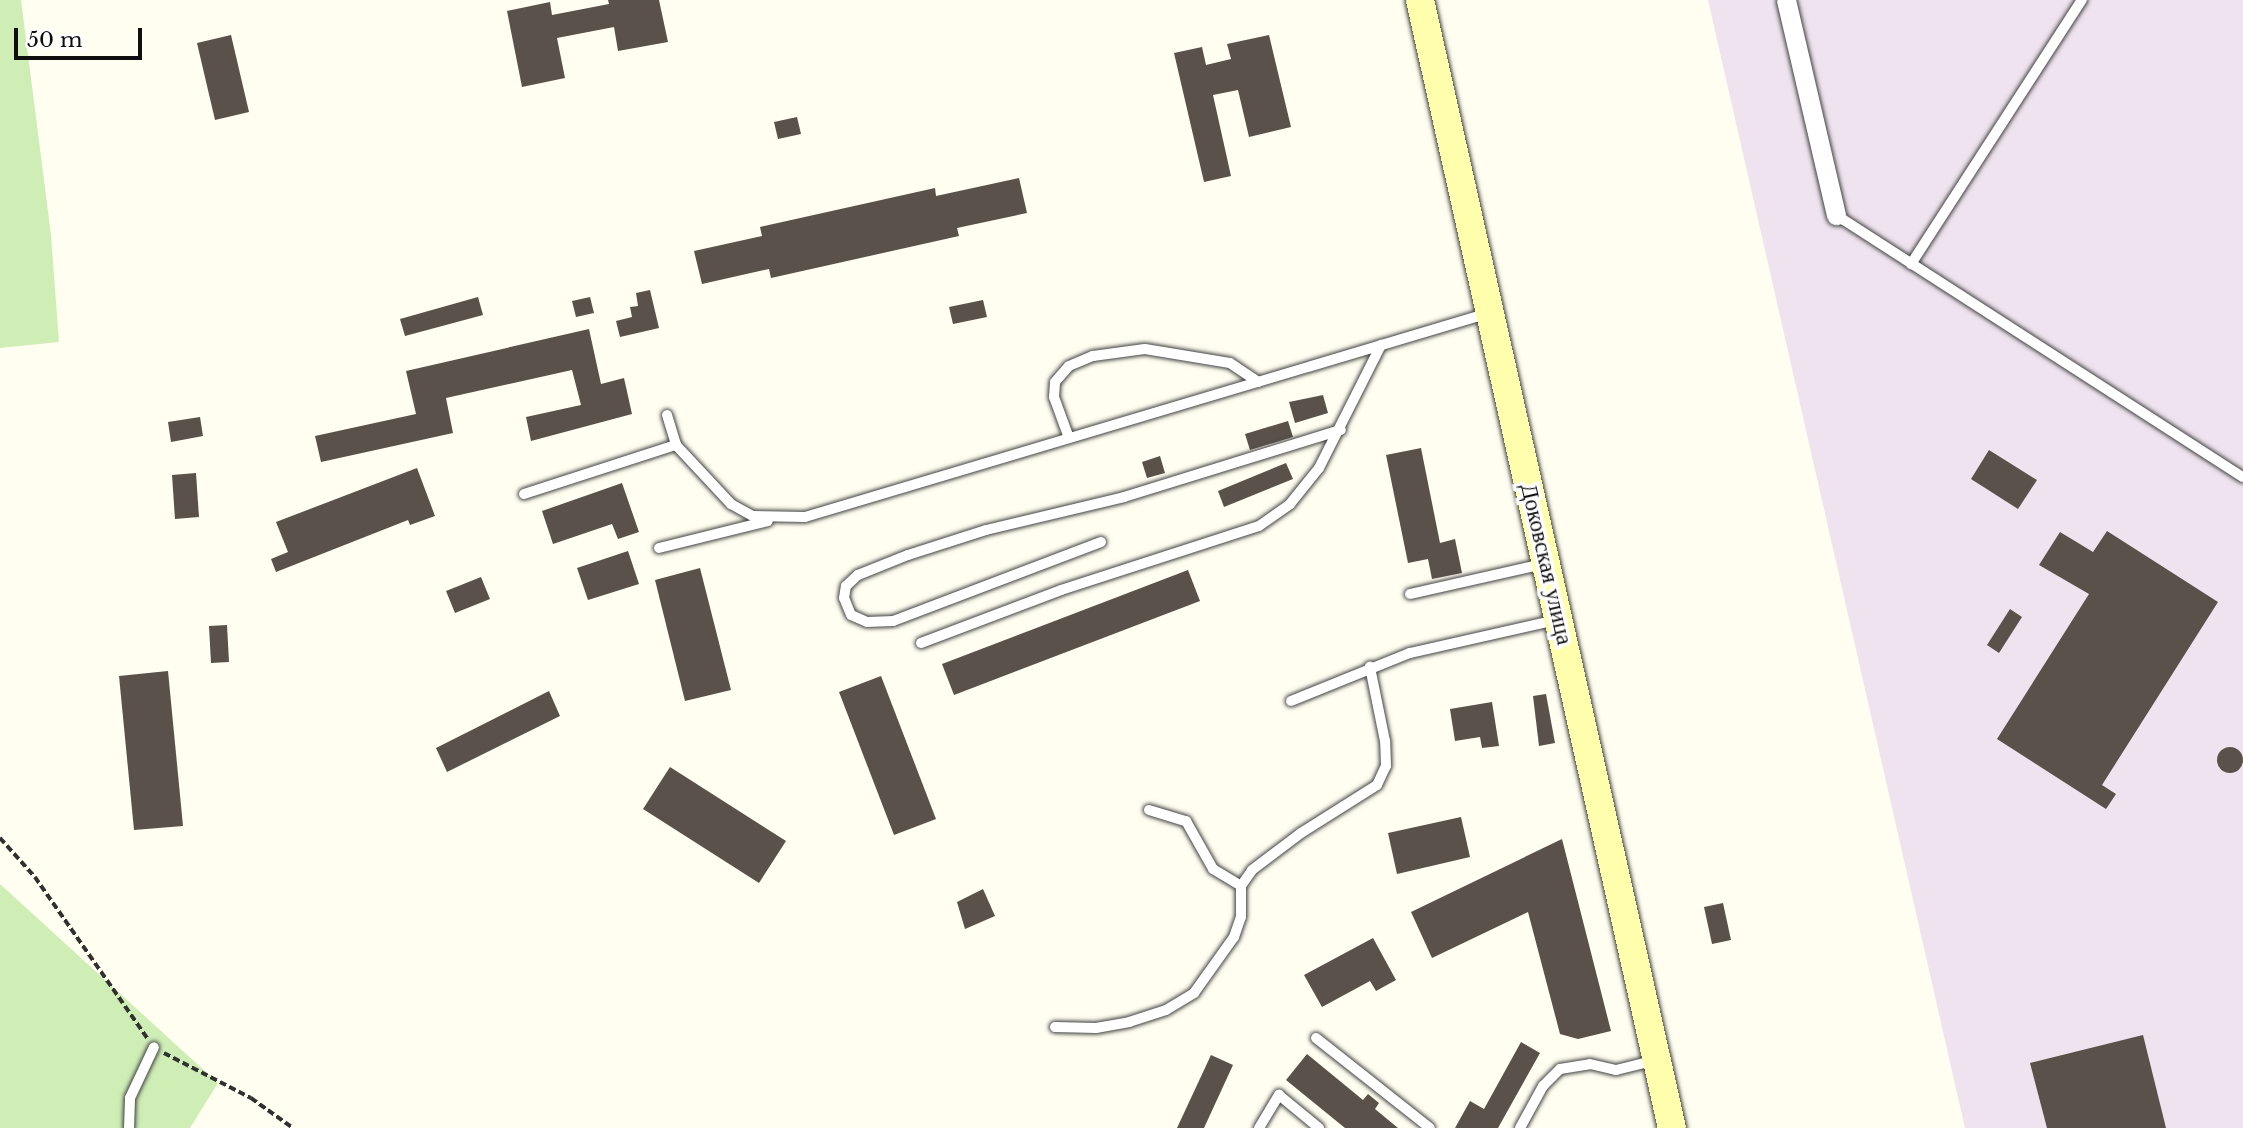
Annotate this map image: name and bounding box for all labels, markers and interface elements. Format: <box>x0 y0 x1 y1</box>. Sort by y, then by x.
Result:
scale bar <box>18 14 145 58</box>
text: 50 m <box>27 27 82 53</box>
street label: Доковская улица <box>1515 481 1579 647</box>

